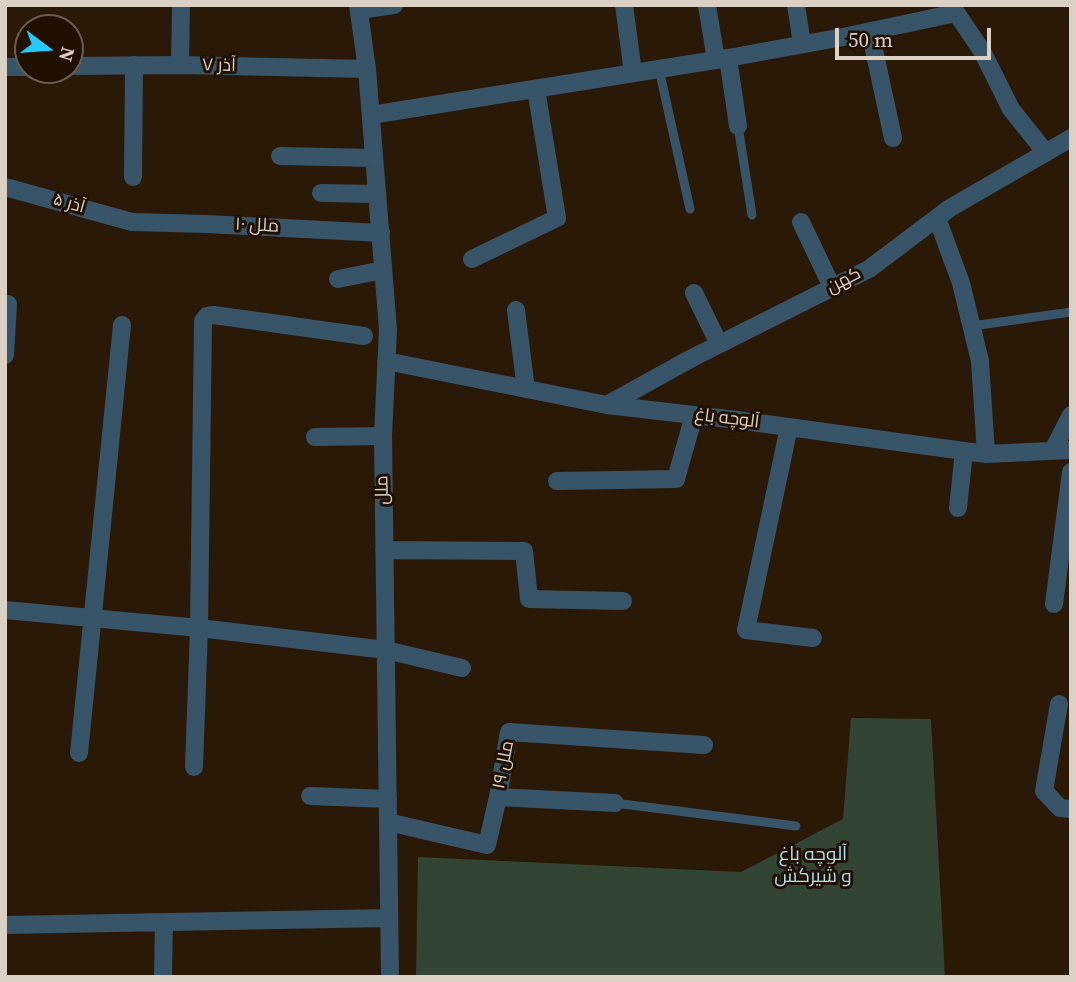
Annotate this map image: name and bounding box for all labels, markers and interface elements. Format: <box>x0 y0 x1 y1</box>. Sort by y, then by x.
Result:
north arrow <box>14 14 84 84</box>
scale bar <box>838 14 994 58</box>
text: 50 m <box>848 25 893 54</box>
text: N <box>53 44 82 64</box>
street label: آذر ۷ <box>202 55 236 77</box>
street label: آذر ۵ <box>51 189 87 219</box>
street label: ۱۰ ملل <box>235 214 279 238</box>
street label: کهن <box>823 263 865 299</box>
street label: آلوچه باغ <box>694 404 760 434</box>
street label: ملل <box>372 475 394 505</box>
street label: ملل ۱۹ <box>489 739 519 791</box>
district label: آلوچه باغ و شیرکش <box>774 844 852 888</box>

